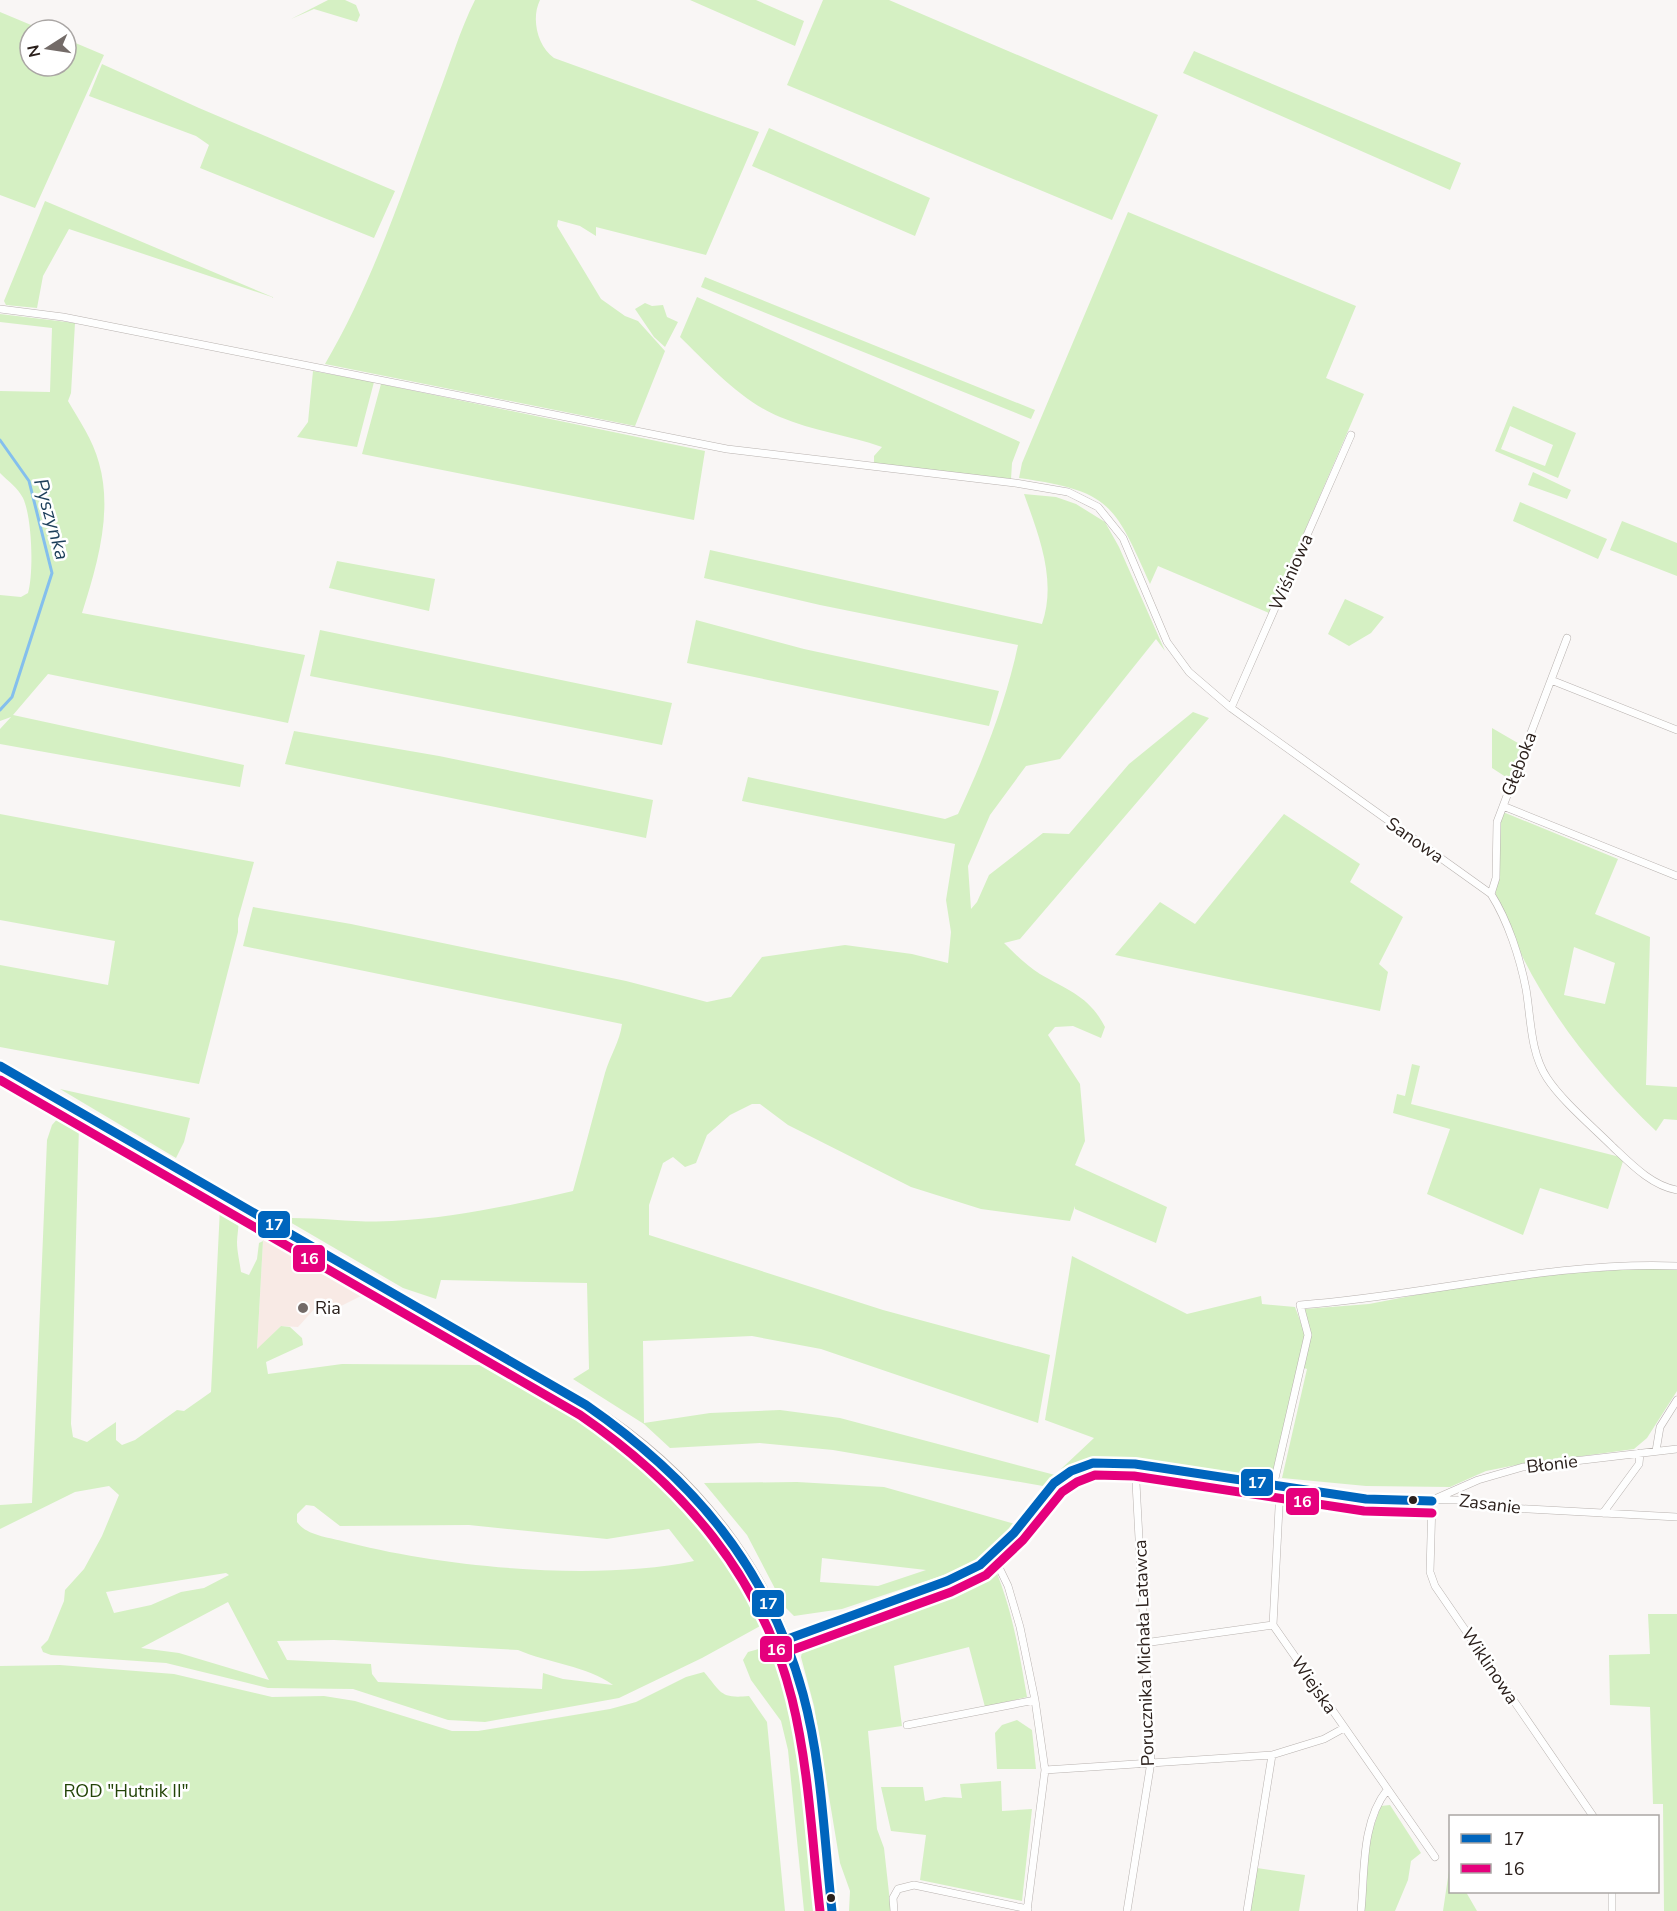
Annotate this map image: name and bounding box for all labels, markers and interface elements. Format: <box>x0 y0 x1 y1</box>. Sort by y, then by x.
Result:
north arrow <box>18 18 78 78</box>
text: N <box>22 43 46 59</box>
water label: Pyszynka <box>27 475 76 563</box>
street label: Wiśniowa <box>1263 530 1319 614</box>
street label: Głęboka <box>1496 728 1542 800</box>
street label: Sanowa <box>1381 811 1449 869</box>
line badge: 17 <box>257 1210 291 1239</box>
text: 17 <box>264 1214 284 1236</box>
line badge: 16 <box>292 1244 326 1273</box>
text: 16 <box>299 1248 319 1270</box>
place label: Ria <box>315 1296 341 1320</box>
marker: Ria <box>296 1301 310 1315</box>
street label: Błonie <box>1525 1449 1579 1479</box>
line badge: 17 <box>1240 1468 1274 1497</box>
text: 17 <box>1247 1472 1267 1494</box>
line badge: 16 <box>1285 1487 1320 1516</box>
street label: Zasanie <box>1458 1488 1522 1520</box>
text: 16 <box>1292 1491 1312 1513</box>
unlabelled marker <box>1407 1494 1419 1506</box>
street label: Porucznika Michała Latawca <box>1128 1539 1160 1767</box>
line badge: 17 <box>751 1589 785 1618</box>
text: 17 <box>758 1593 778 1615</box>
street label: Wiklinowa <box>1456 1623 1524 1709</box>
line badge: 16 <box>759 1635 793 1663</box>
text: 16 <box>766 1639 786 1661</box>
street label: Wiejska <box>1286 1652 1342 1718</box>
park label: ROD "Hutnik II" <box>63 1779 189 1803</box>
legend <box>1449 1815 1659 1893</box>
text: 17 <box>1503 1827 1525 1851</box>
text: 16 <box>1503 1857 1525 1881</box>
unlabelled marker <box>825 1892 837 1904</box>

